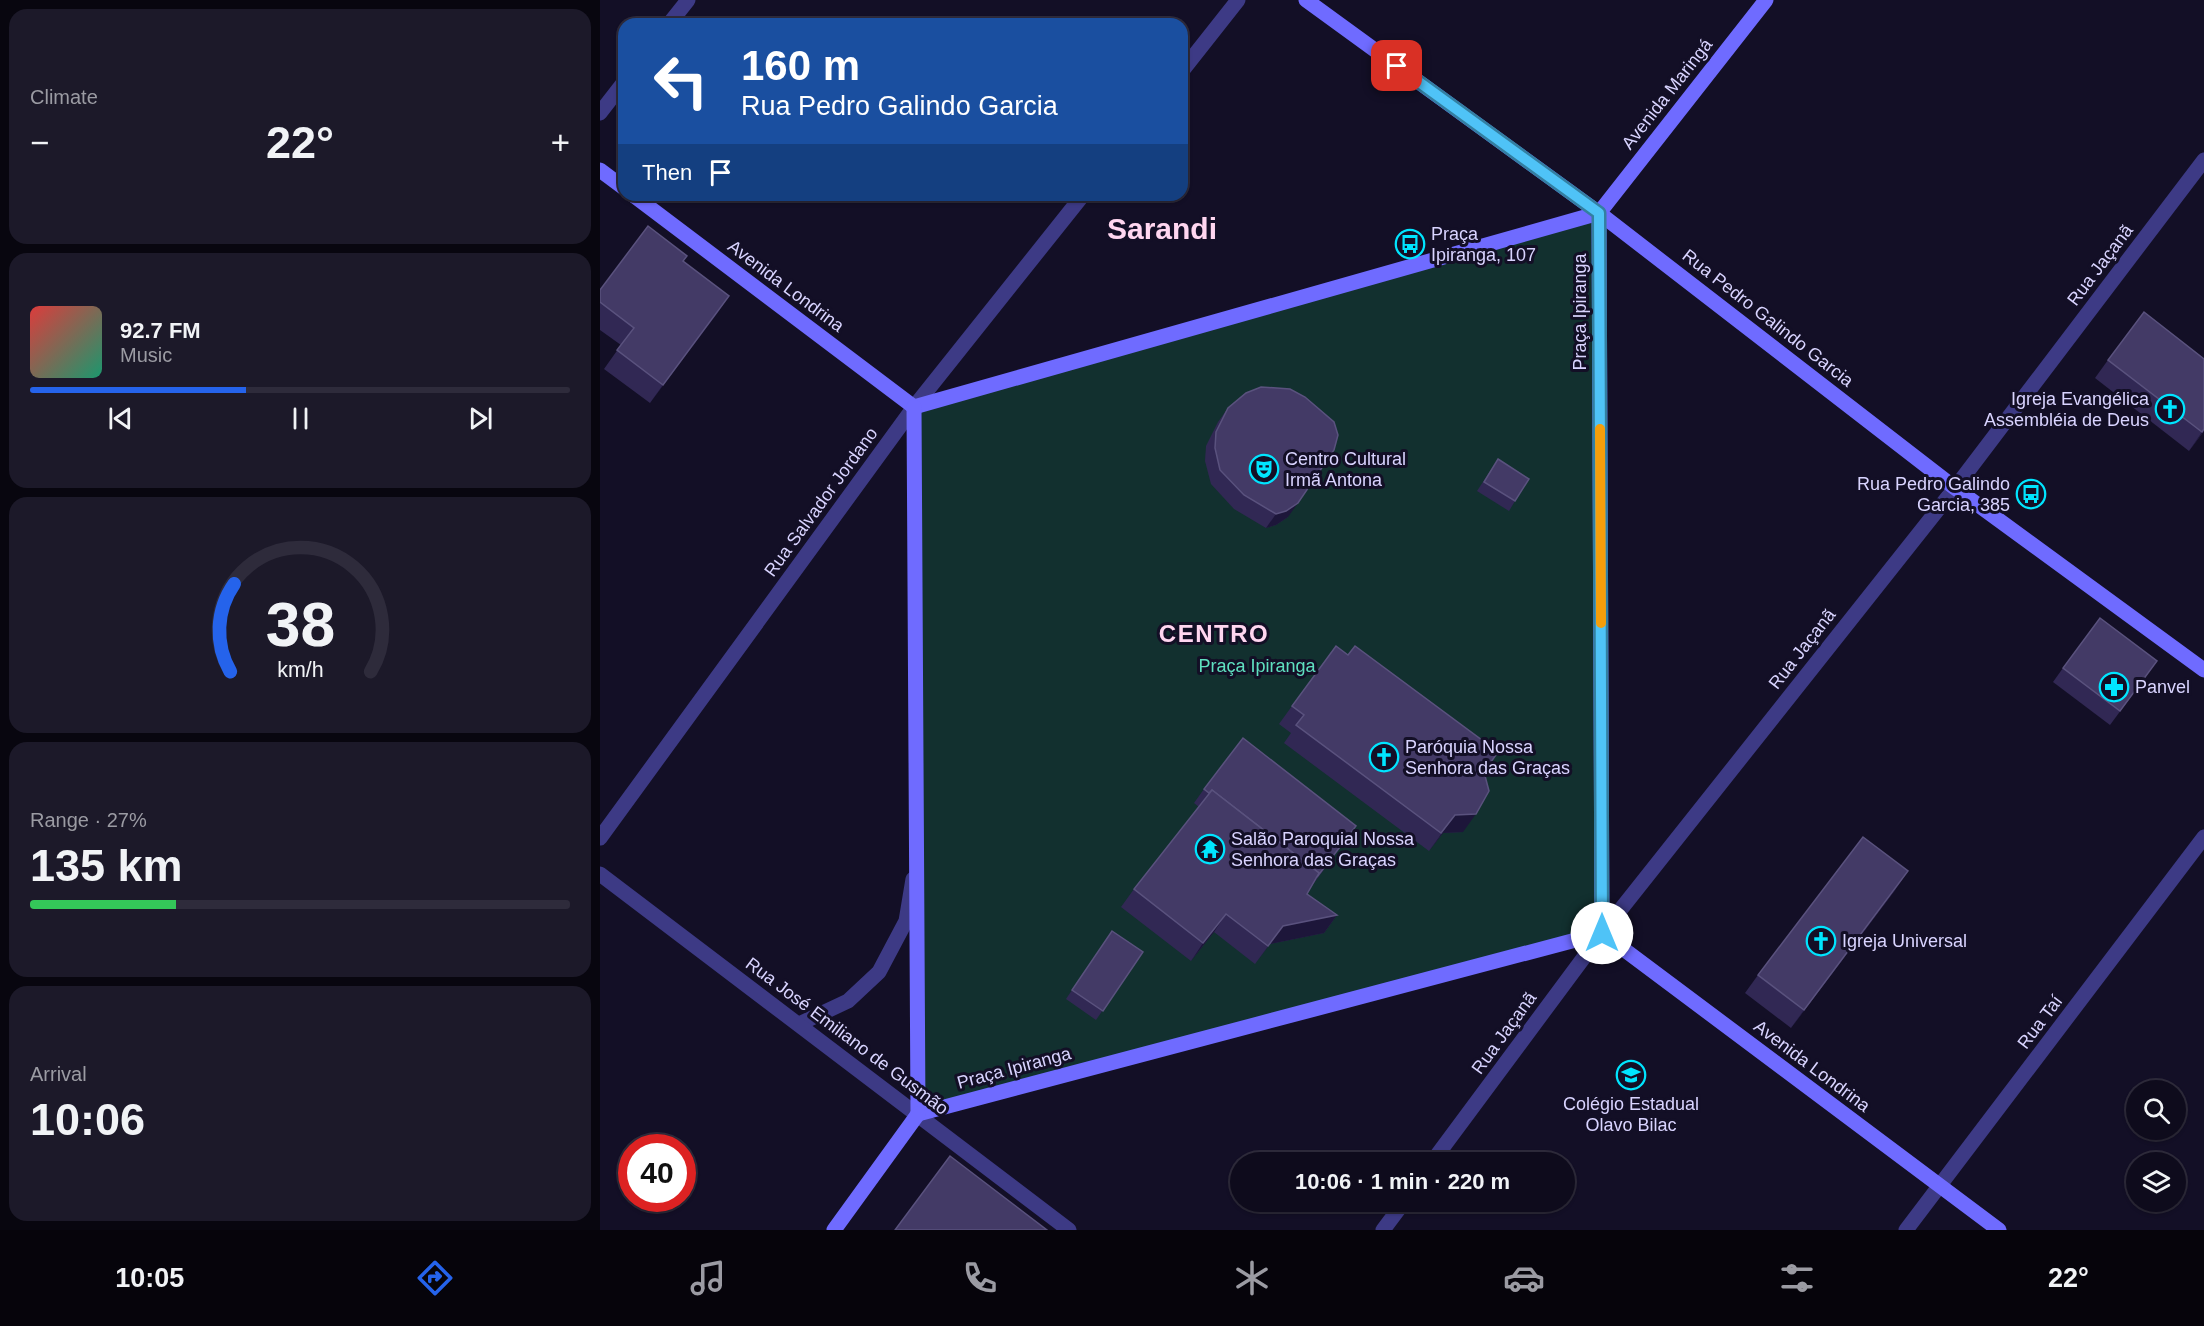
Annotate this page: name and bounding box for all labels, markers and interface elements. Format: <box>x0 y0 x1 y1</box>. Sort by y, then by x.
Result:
street label: Avenida Maringá <box>1618 34 1717 153</box>
pin <box>1371 40 1422 91</box>
icon: left <box>642 42 720 120</box>
text: 160 m <box>741 42 860 89</box>
icon: arrive <box>1380 49 1413 82</box>
text: Climate <box>30 86 98 108</box>
text: Rua Pedro Galindo Garcia <box>741 91 1058 121</box>
text: 22° <box>266 117 334 168</box>
text: − <box>30 124 49 161</box>
text: + <box>551 124 570 161</box>
icon: arrive <box>704 156 737 189</box>
text: Then <box>642 160 692 185</box>
district label: Sarandi <box>1107 212 1217 245</box>
street label: Rua Jaçanã <box>2063 220 2137 309</box>
place label: Praça Ipiranga, 107 <box>1431 224 1536 265</box>
bus stop icon: Praça Ipiranga, 107 <box>1394 228 1426 260</box>
street label: Avenida Londrina <box>724 236 849 337</box>
street label: Rua Pedro Galindo Garcia <box>1679 245 1858 391</box>
street label: Praça Ipiranga <box>1570 252 1590 371</box>
text: 92.7 FM <box>120 318 201 343</box>
text: Music <box>120 344 172 366</box>
place label: Igreja Evangélica Assembléia de Deus <box>1984 389 2150 430</box>
church icon: Igreja Evangélica Assembléia de Deus <box>2154 393 2186 425</box>
icon: previous <box>104 402 137 435</box>
icon: pause <box>284 402 317 435</box>
icon: next <box>464 402 497 435</box>
street label: Rua Salvador Jordano <box>760 424 882 580</box>
place label: Centro Cultural Irmã Antona <box>1285 449 1406 490</box>
theatre icon: Centro Cultural Irmã Antona <box>1248 453 1280 485</box>
place label: Rua Pedro Galindo Garcia, 385 <box>1857 474 2010 515</box>
bus stop icon: Rua Pedro Galindo Garcia, 385 <box>2015 478 2047 510</box>
text: 38 <box>265 590 335 659</box>
street label: Rua Jaçanã <box>1765 604 1840 693</box>
district label: CENTRO <box>1159 620 1269 647</box>
park label: Praça Ipiranga <box>1198 656 1317 676</box>
text: km/h <box>277 658 323 682</box>
pharmacy icon: Panvel <box>2098 671 2130 703</box>
place label: Panvel <box>2135 677 2190 697</box>
place label: Paróquia Nossa Senhora das Graças <box>1405 737 1570 778</box>
church icon: Paróquia Nossa Senhora das Graças <box>1368 741 1400 773</box>
text: Range · 27% <box>30 809 147 831</box>
place label: Salão Paroquial Nossa Senhora das Graças <box>1231 829 1415 870</box>
temple icon: Salão Paroquial Nossa Senhora das Graças <box>1194 833 1226 865</box>
text: 135 km <box>30 840 183 891</box>
position arrow <box>1570 901 1634 965</box>
church icon: Igreja Universal <box>1805 925 1837 957</box>
place label: Igreja Universal <box>1842 931 1967 951</box>
street label: Rua José Emiliano de Gusmão <box>742 953 952 1119</box>
street label: Rua Jaçanã <box>1468 987 1541 1078</box>
street label: Rua Taí <box>2013 991 2067 1053</box>
street label: Avenida Londrina <box>1750 1016 1875 1117</box>
street label: Praça Ipiranga <box>955 1043 1074 1093</box>
school or university icon: Colégio Estadual Olavo Bilac <box>1615 1059 1647 1091</box>
text: Arrival <box>30 1063 87 1085</box>
map controls <box>2126 1080 2186 1212</box>
button: search <box>2126 1080 2186 1140</box>
text: 10:06 <box>30 1094 145 1145</box>
place label: Colégio Estadual Olavo Bilac <box>1563 1094 1699 1135</box>
speed limit sign: 40 <box>618 1134 696 1212</box>
button: layers <box>2126 1152 2186 1212</box>
text: 10:06 · 1 min · 220 m <box>1295 1169 1510 1194</box>
icon: directions <box>414 1257 456 1299</box>
icon: music <box>687 1257 729 1299</box>
icon: phone <box>959 1257 1001 1299</box>
icon: climate <box>1231 1257 1273 1299</box>
icon: car <box>1503 1257 1545 1299</box>
icon: filters <box>1776 1257 1818 1299</box>
text: 10:05 <box>115 1263 184 1293</box>
text: 22° <box>2048 1263 2089 1293</box>

